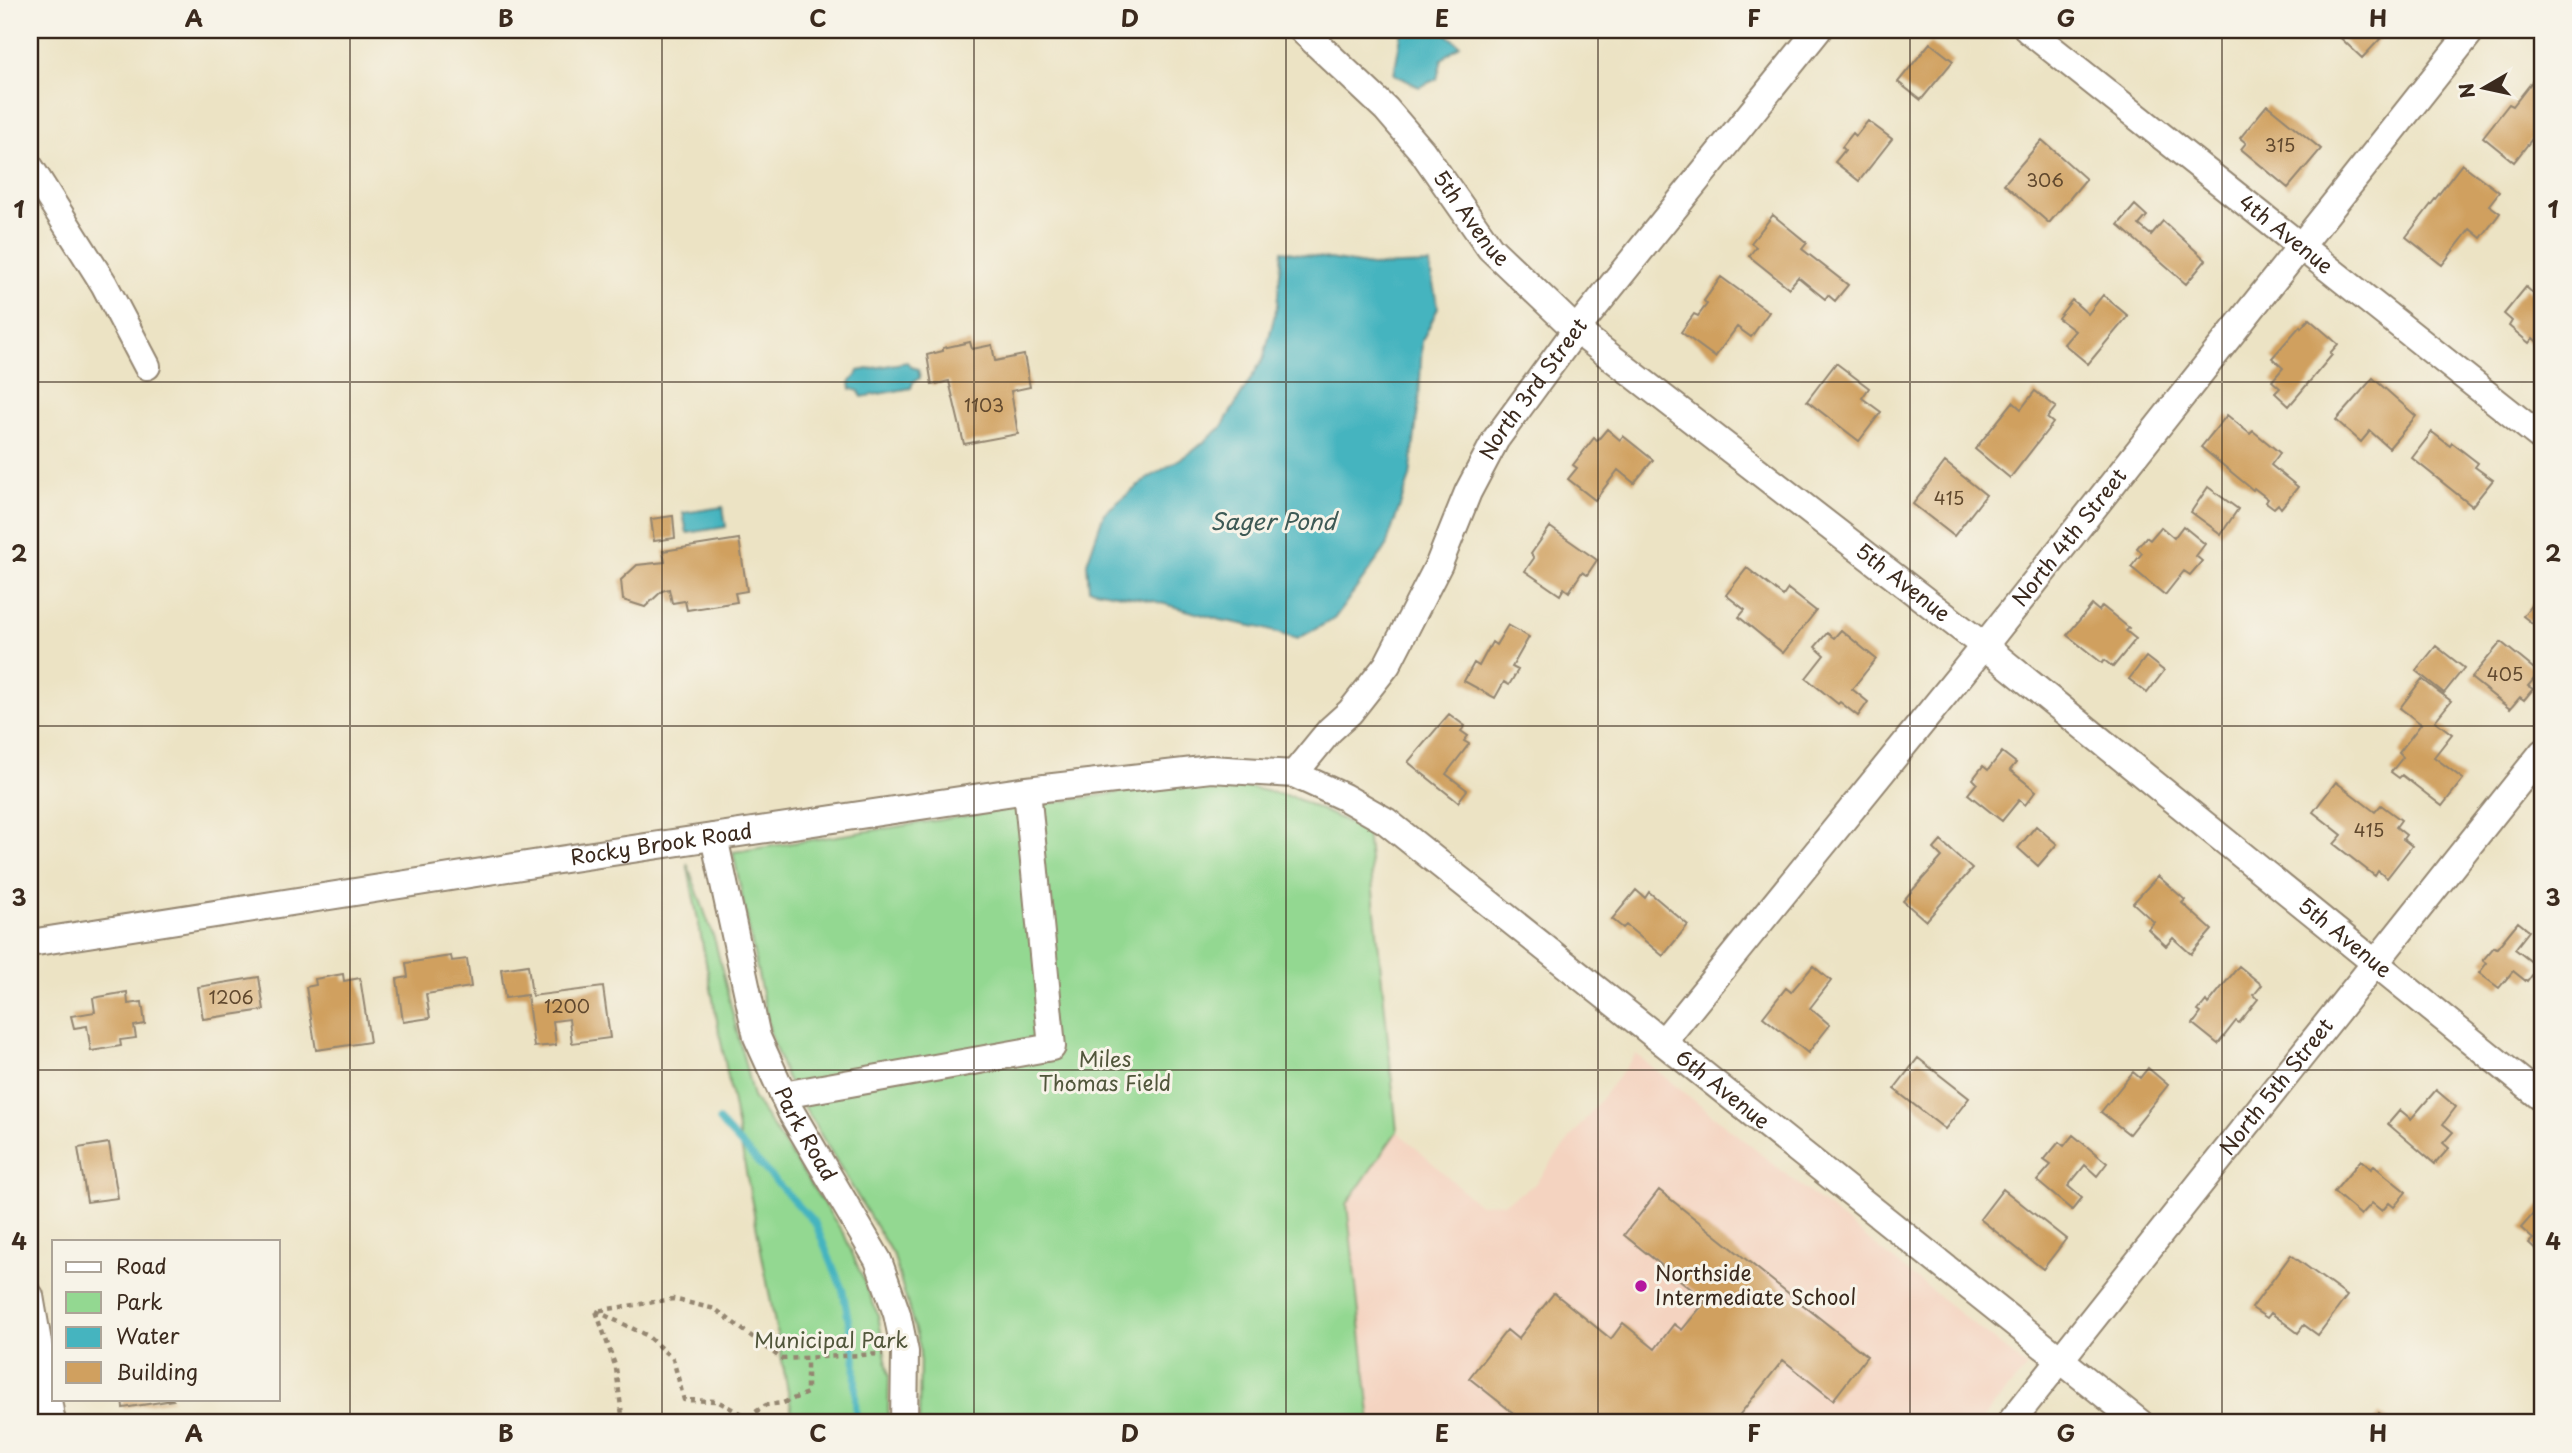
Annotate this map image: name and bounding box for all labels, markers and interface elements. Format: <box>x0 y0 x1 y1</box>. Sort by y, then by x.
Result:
text: A <box>185 0 203 35</box>
text: B <box>498 0 514 35</box>
text: C <box>809 0 827 35</box>
text: D <box>1121 0 1139 35</box>
text: E <box>1435 0 1449 35</box>
text: F <box>1747 0 1761 35</box>
text: G <box>2057 0 2075 35</box>
text: H <box>2369 0 2387 35</box>
north arrow <box>2450 52 2520 122</box>
text: N <box>2451 81 2481 100</box>
house number: 315 <box>2265 131 2295 158</box>
street label: 5th Avenue <box>1426 163 1518 273</box>
house number: 306 <box>2026 166 2064 193</box>
street label: 4th Avenue <box>2233 185 2341 281</box>
text: 1 <box>14 191 25 226</box>
text: 1 <box>2548 191 2559 226</box>
street label: North 3rd Street <box>1470 310 1594 465</box>
house number: 1103 <box>964 391 1004 418</box>
street label: North 4th Street <box>2003 460 2133 613</box>
house number: 415 <box>1934 484 1964 511</box>
water label: Sager Pond <box>1210 503 1339 538</box>
street label: 5th Avenue <box>1850 534 1958 628</box>
text: 2 <box>11 535 27 570</box>
text: 2 <box>2545 535 2561 570</box>
house number: 405 <box>2487 660 2523 687</box>
street label: Rocky Brook Road <box>568 813 754 872</box>
house number: 415 <box>2354 816 2384 843</box>
text: 3 <box>11 879 27 914</box>
text: 3 <box>2545 879 2561 914</box>
street label: 5th Avenue <box>2292 889 2400 984</box>
house number: 1206 <box>209 983 253 1010</box>
house number: 1200 <box>544 992 590 1019</box>
street label: North 5th Street <box>2211 1010 2340 1161</box>
street label: 6th Avenue <box>1670 1040 1778 1136</box>
park label: Miles Thomas Field <box>1039 1042 1171 1098</box>
street label: Park Road <box>768 1081 846 1186</box>
text: 4 <box>11 1223 27 1258</box>
text: 4 <box>2545 1223 2561 1258</box>
legend <box>52 1240 280 1400</box>
text: Road <box>116 1249 167 1281</box>
place label: Northside Intermediate School <box>1655 1256 1856 1312</box>
marker: Northside Intermediate School <box>1633 1278 1649 1294</box>
text: Park <box>116 1285 163 1317</box>
text: Water <box>116 1319 180 1351</box>
park label: Municipal Park <box>754 1323 908 1355</box>
text: Building <box>116 1355 198 1387</box>
text: A <box>185 1415 203 1450</box>
text: B <box>498 1415 514 1450</box>
text: C <box>809 1415 827 1450</box>
text: D <box>1121 1415 1139 1450</box>
text: E <box>1435 1415 1449 1450</box>
text: F <box>1747 1415 1761 1450</box>
text: G <box>2057 1415 2075 1450</box>
text: H <box>2369 1415 2387 1450</box>

